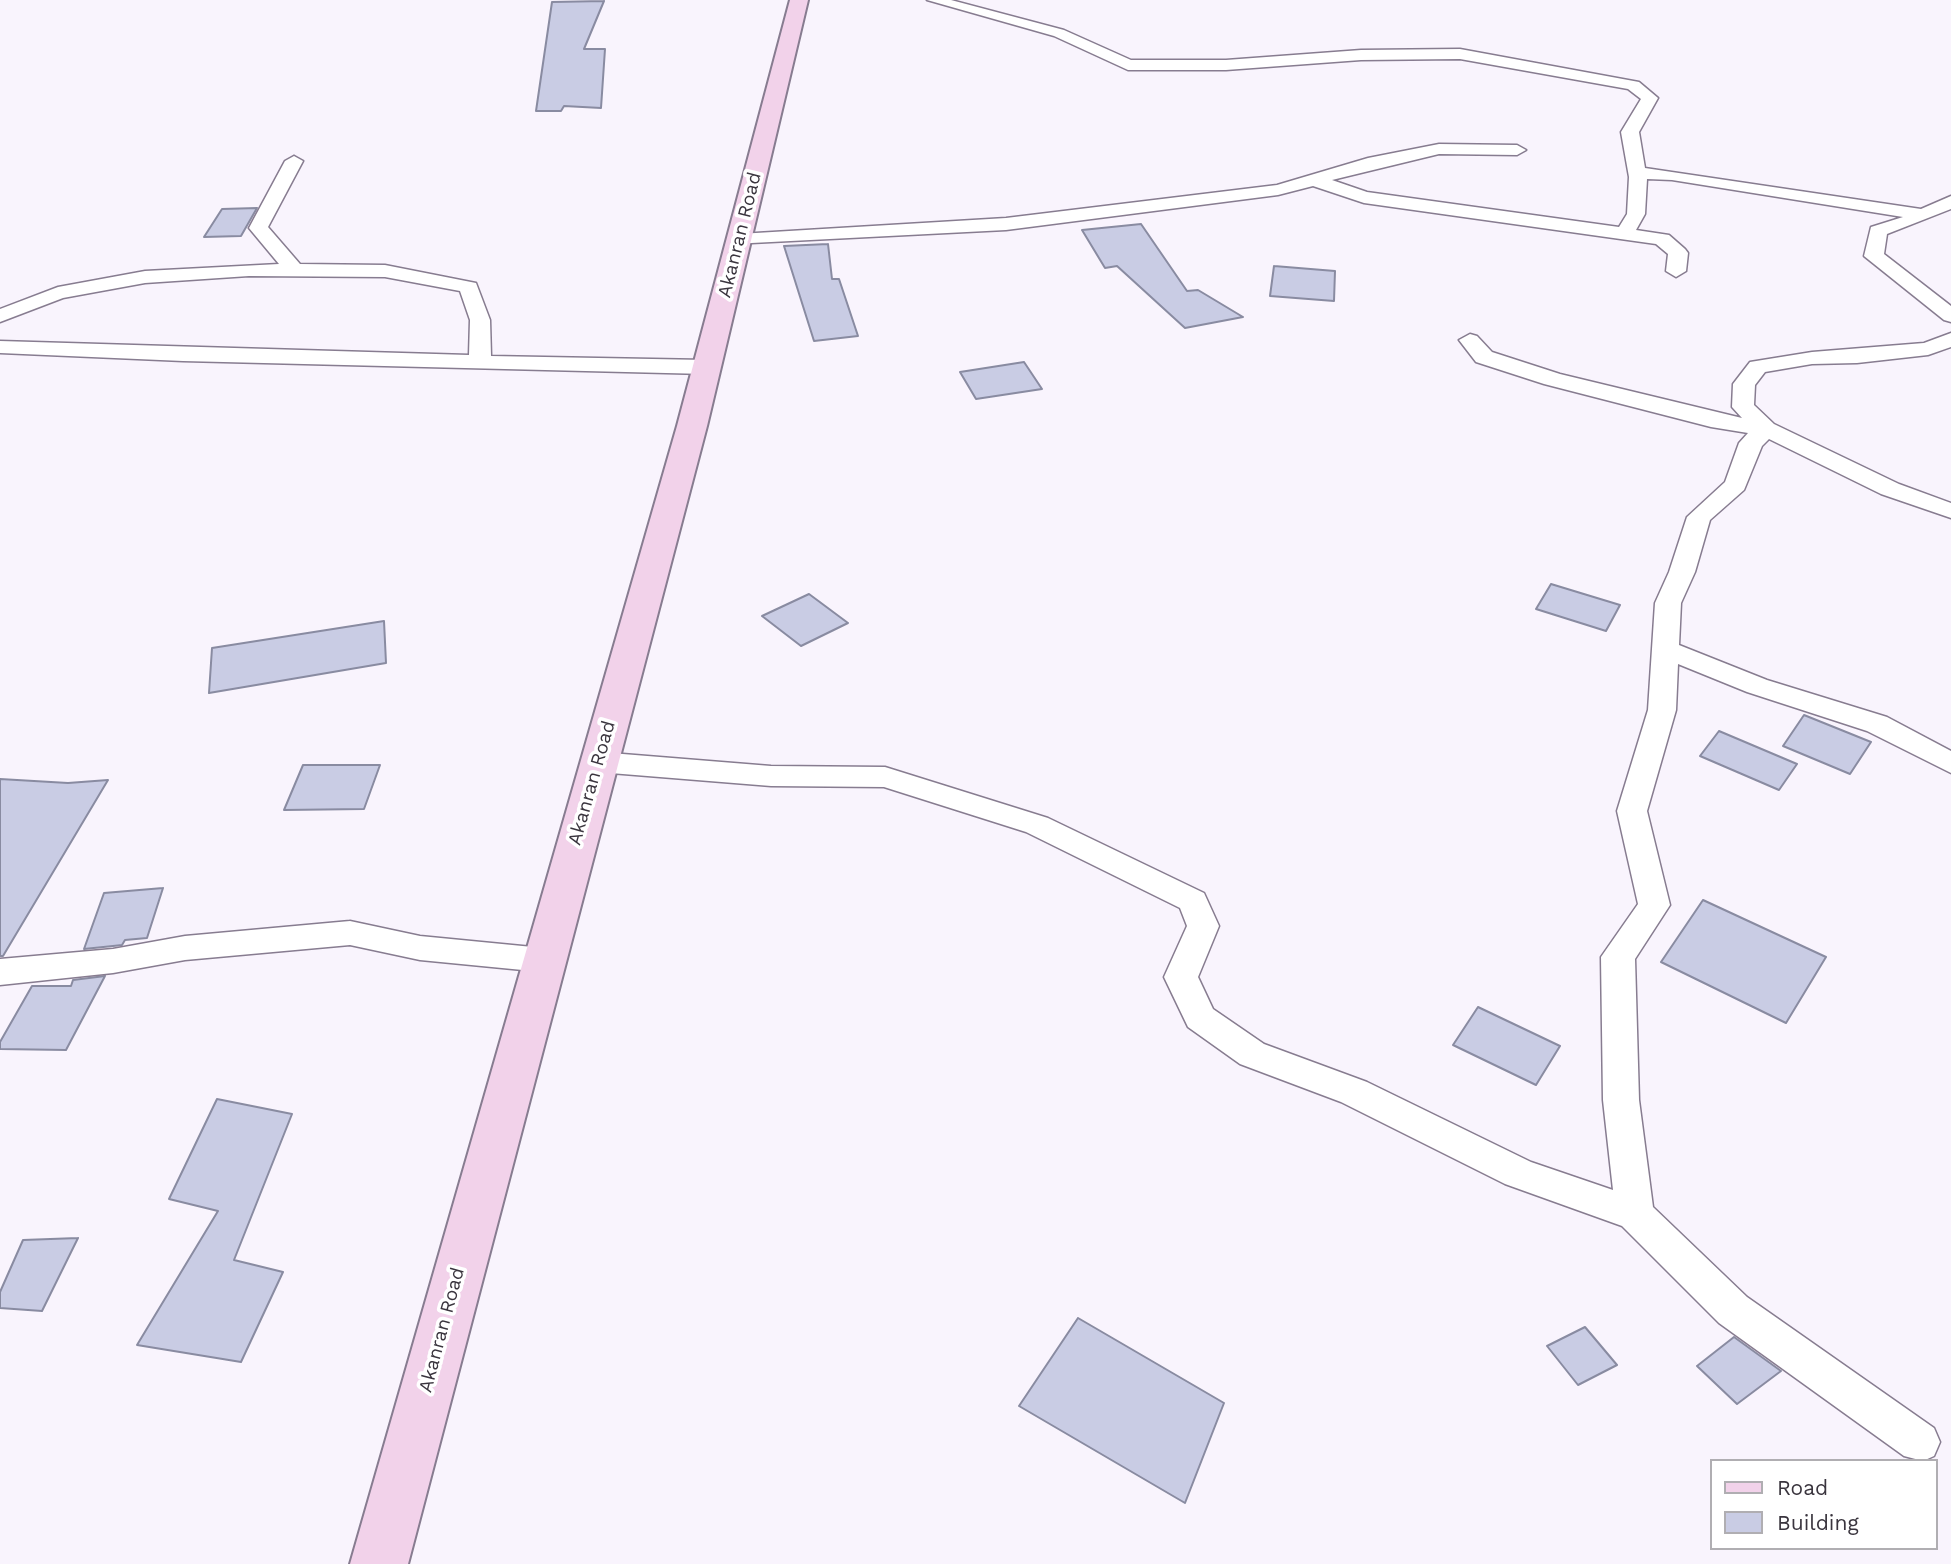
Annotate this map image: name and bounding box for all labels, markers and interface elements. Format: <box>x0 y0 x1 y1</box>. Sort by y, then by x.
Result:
street label: Akanran Road <box>713 170 767 300</box>
street label: Akanran Road <box>563 718 621 848</box>
street label: Akanran Road <box>414 1265 470 1395</box>
legend <box>1710 1459 1937 1550</box>
text: Road <box>1777 1475 1828 1500</box>
text: Building <box>1777 1510 1859 1535</box>

